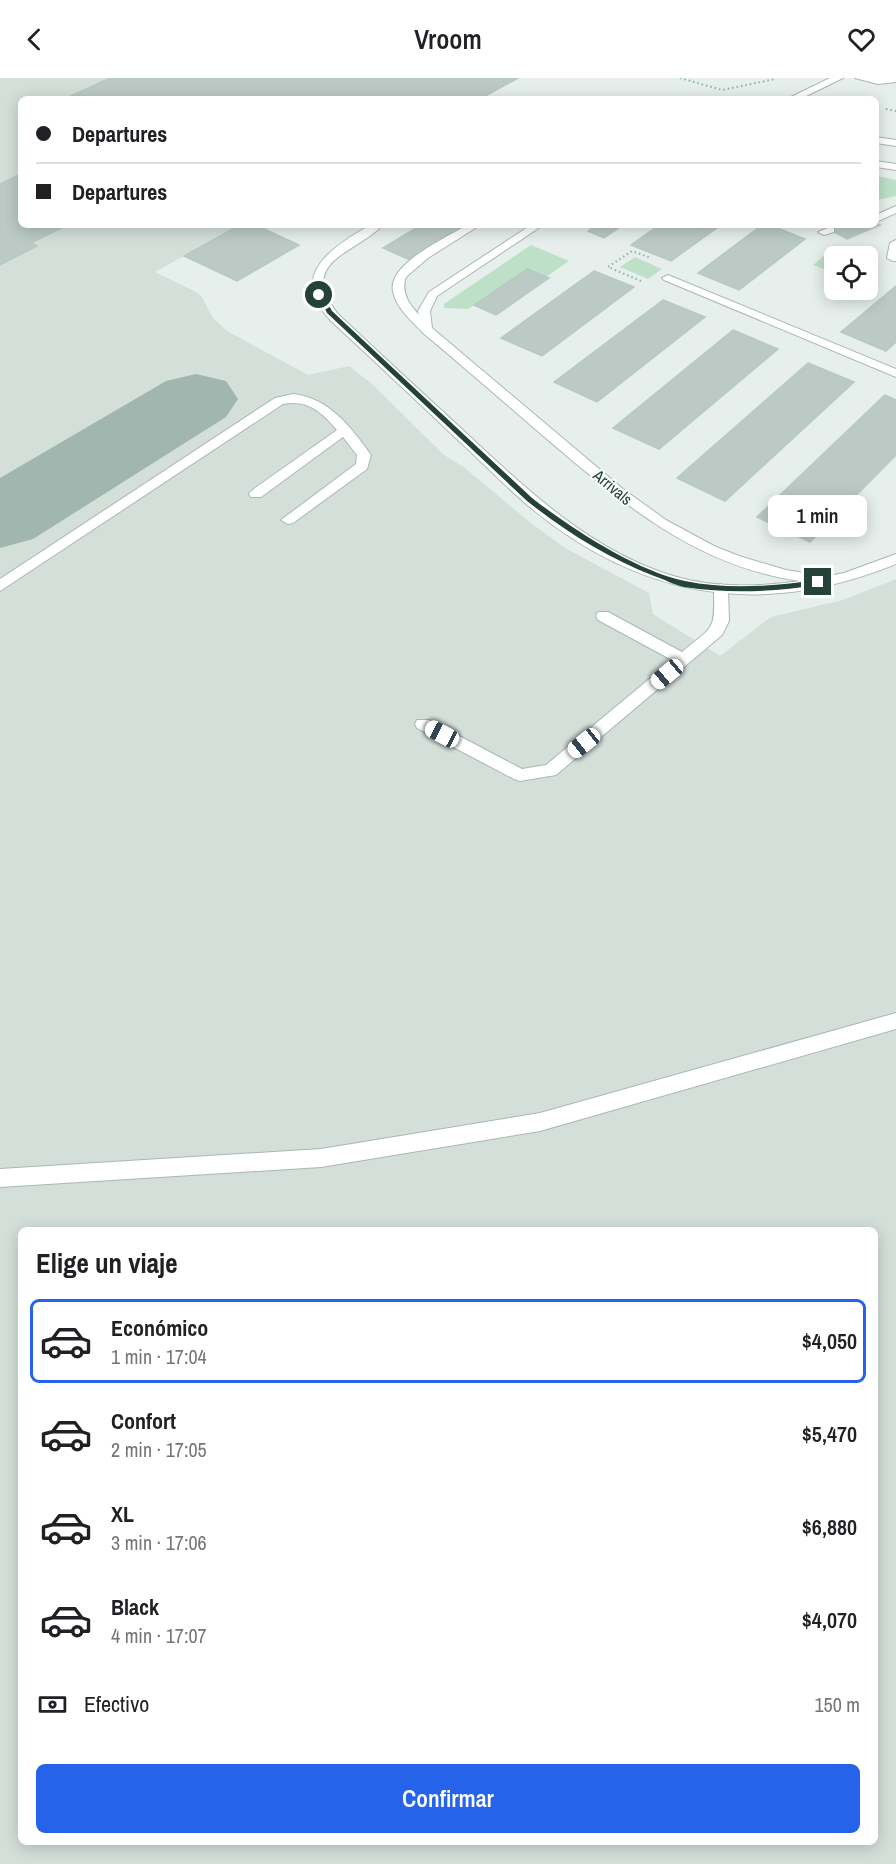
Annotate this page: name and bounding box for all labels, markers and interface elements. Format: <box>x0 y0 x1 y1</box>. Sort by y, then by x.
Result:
text: Vroom <box>414 21 482 57</box>
icon: back <box>18 23 51 56</box>
icon: heart <box>845 23 878 56</box>
text: Departures <box>72 119 167 149</box>
text: Departures <box>72 177 167 207</box>
map controls <box>824 246 878 300</box>
button: locate <box>824 246 878 300</box>
route start <box>305 281 332 308</box>
street label: Arrivals <box>588 464 637 510</box>
callout: 1 min <box>768 495 868 537</box>
text: 1 min <box>796 502 839 529</box>
route end <box>804 568 831 595</box>
car <box>647 656 687 692</box>
car <box>422 718 462 750</box>
car <box>564 725 604 761</box>
text: Elige un viaje <box>36 1245 178 1281</box>
text: Económico <box>111 1313 208 1343</box>
icon: car <box>39 1314 93 1368</box>
text: $4,050 <box>802 1326 857 1356</box>
text: 1 min · 17:04 <box>111 1343 207 1370</box>
text: Confort <box>111 1406 176 1436</box>
icon: car <box>39 1407 93 1461</box>
text: $5,470 <box>802 1419 857 1449</box>
text: 2 min · 17:05 <box>111 1436 207 1463</box>
text: XL <box>111 1499 134 1529</box>
icon: car <box>39 1500 93 1554</box>
text: $6,880 <box>802 1512 857 1542</box>
text: 3 min · 17:06 <box>111 1529 207 1556</box>
text: Black <box>111 1592 159 1622</box>
icon: car <box>39 1593 93 1647</box>
text: $4,070 <box>802 1605 857 1635</box>
text: 4 min · 17:07 <box>111 1622 207 1649</box>
icon: cash <box>36 1688 69 1721</box>
text: Efectivo <box>84 1689 149 1719</box>
text: 150 m <box>814 1691 860 1718</box>
button: Confirmar <box>36 1764 860 1833</box>

